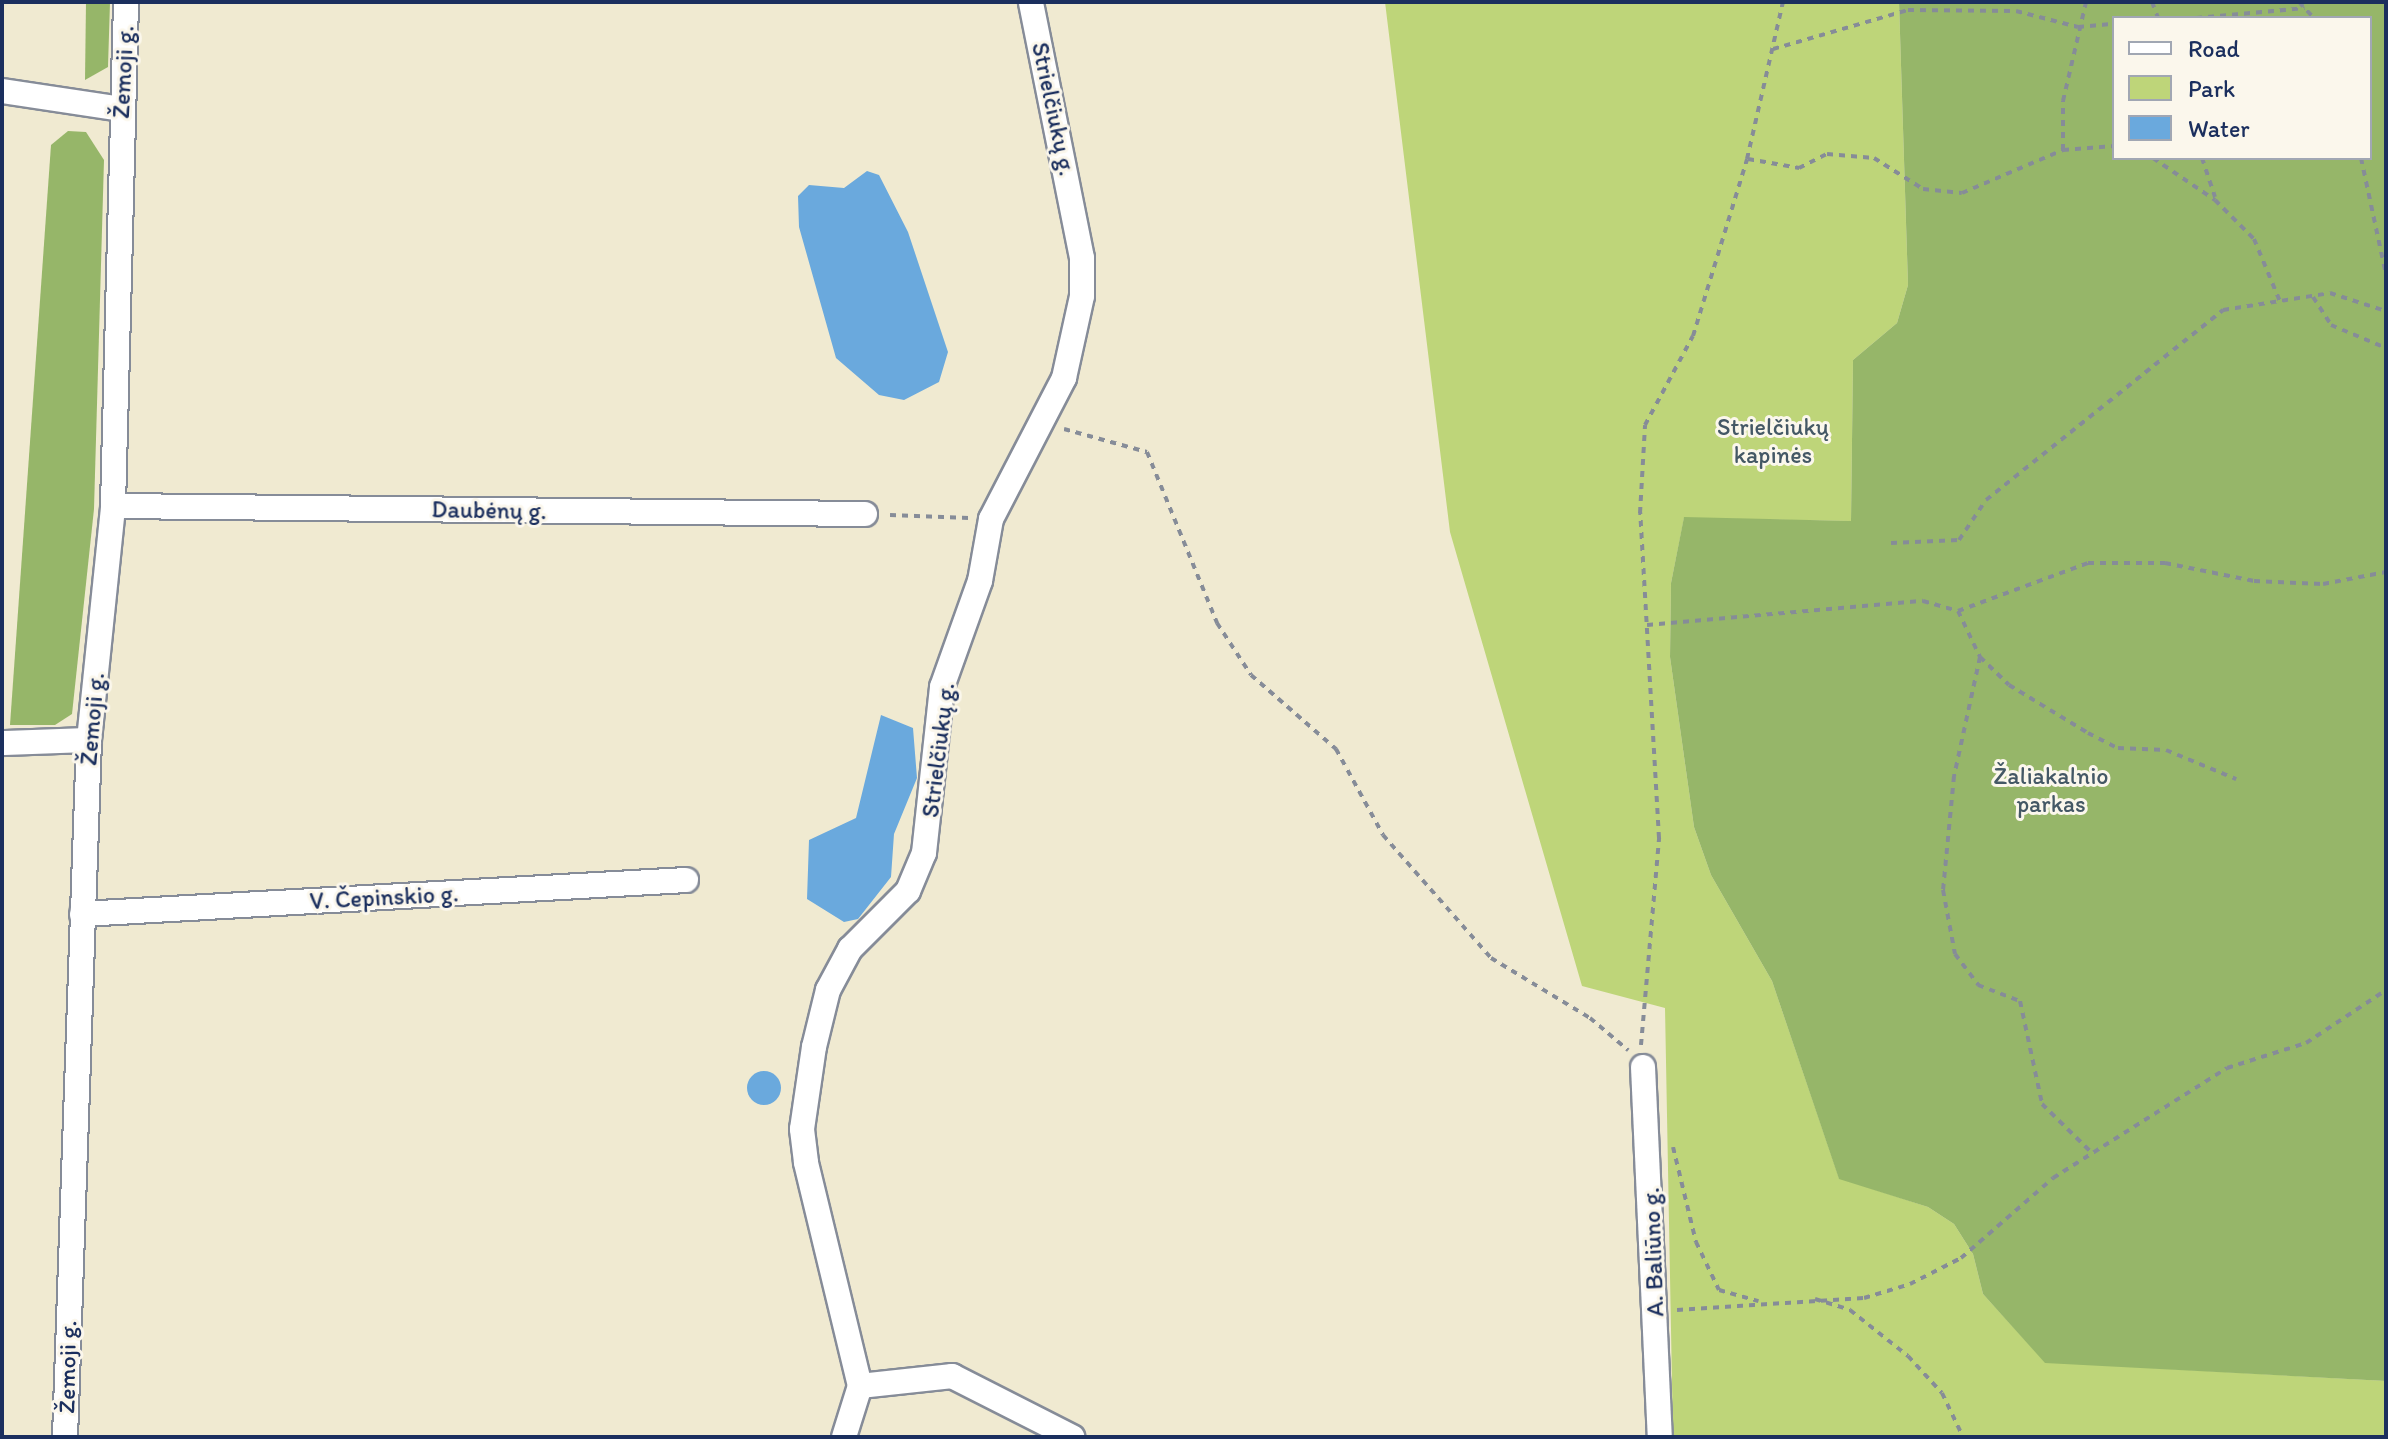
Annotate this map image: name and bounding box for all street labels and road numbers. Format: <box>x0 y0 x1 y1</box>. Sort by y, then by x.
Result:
street label: Žemoji g. <box>106 25 140 119</box>
street label: Strielčiukų g. <box>1026 40 1082 178</box>
street label: Daubėnų g. <box>431 495 547 525</box>
street label: Žemoji g. <box>74 671 110 767</box>
street label: Strielčiukų g. <box>915 681 961 819</box>
street label: V. Čepinskio g. <box>309 879 459 915</box>
street label: A. Baliūno g. <box>1636 1187 1670 1317</box>
street label: Žemoji g. <box>52 1320 82 1414</box>

